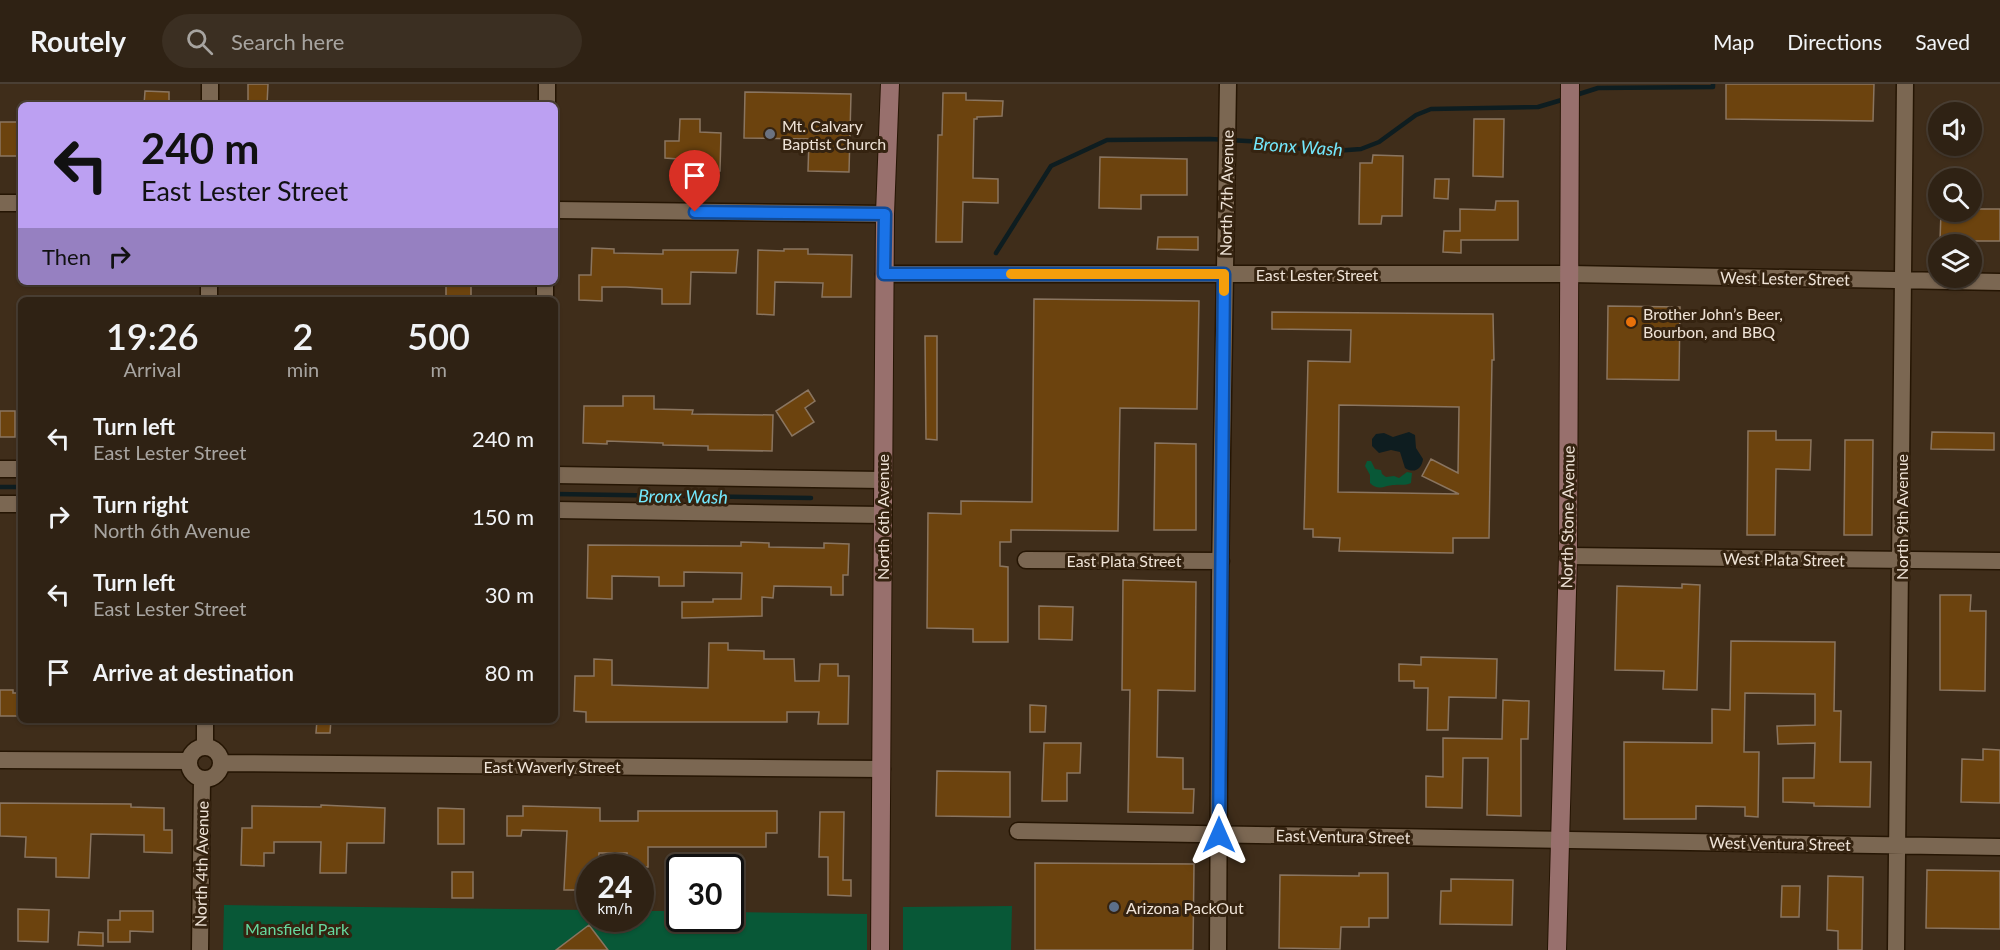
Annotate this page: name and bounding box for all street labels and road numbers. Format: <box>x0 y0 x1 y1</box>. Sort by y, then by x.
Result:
street label: North 7th Avenue <box>1215 130 1237 256</box>
street label: East Lester Street <box>1256 265 1379 284</box>
street label: West Lester Street <box>1720 267 1850 289</box>
street label: North Stone Avenue <box>1556 446 1578 588</box>
street label: North 6th Avenue <box>873 454 892 580</box>
street label: North 9th Avenue <box>1892 454 1911 580</box>
street label: West Plata Street <box>1723 548 1845 570</box>
street label: East Plata Street <box>1067 551 1182 570</box>
street label: East Waverly Street <box>483 757 621 776</box>
street label: North 4th Avenue <box>190 801 212 927</box>
street label: East Ventura Street <box>1275 825 1411 847</box>
street label: West Ventura Street <box>1709 832 1851 854</box>

